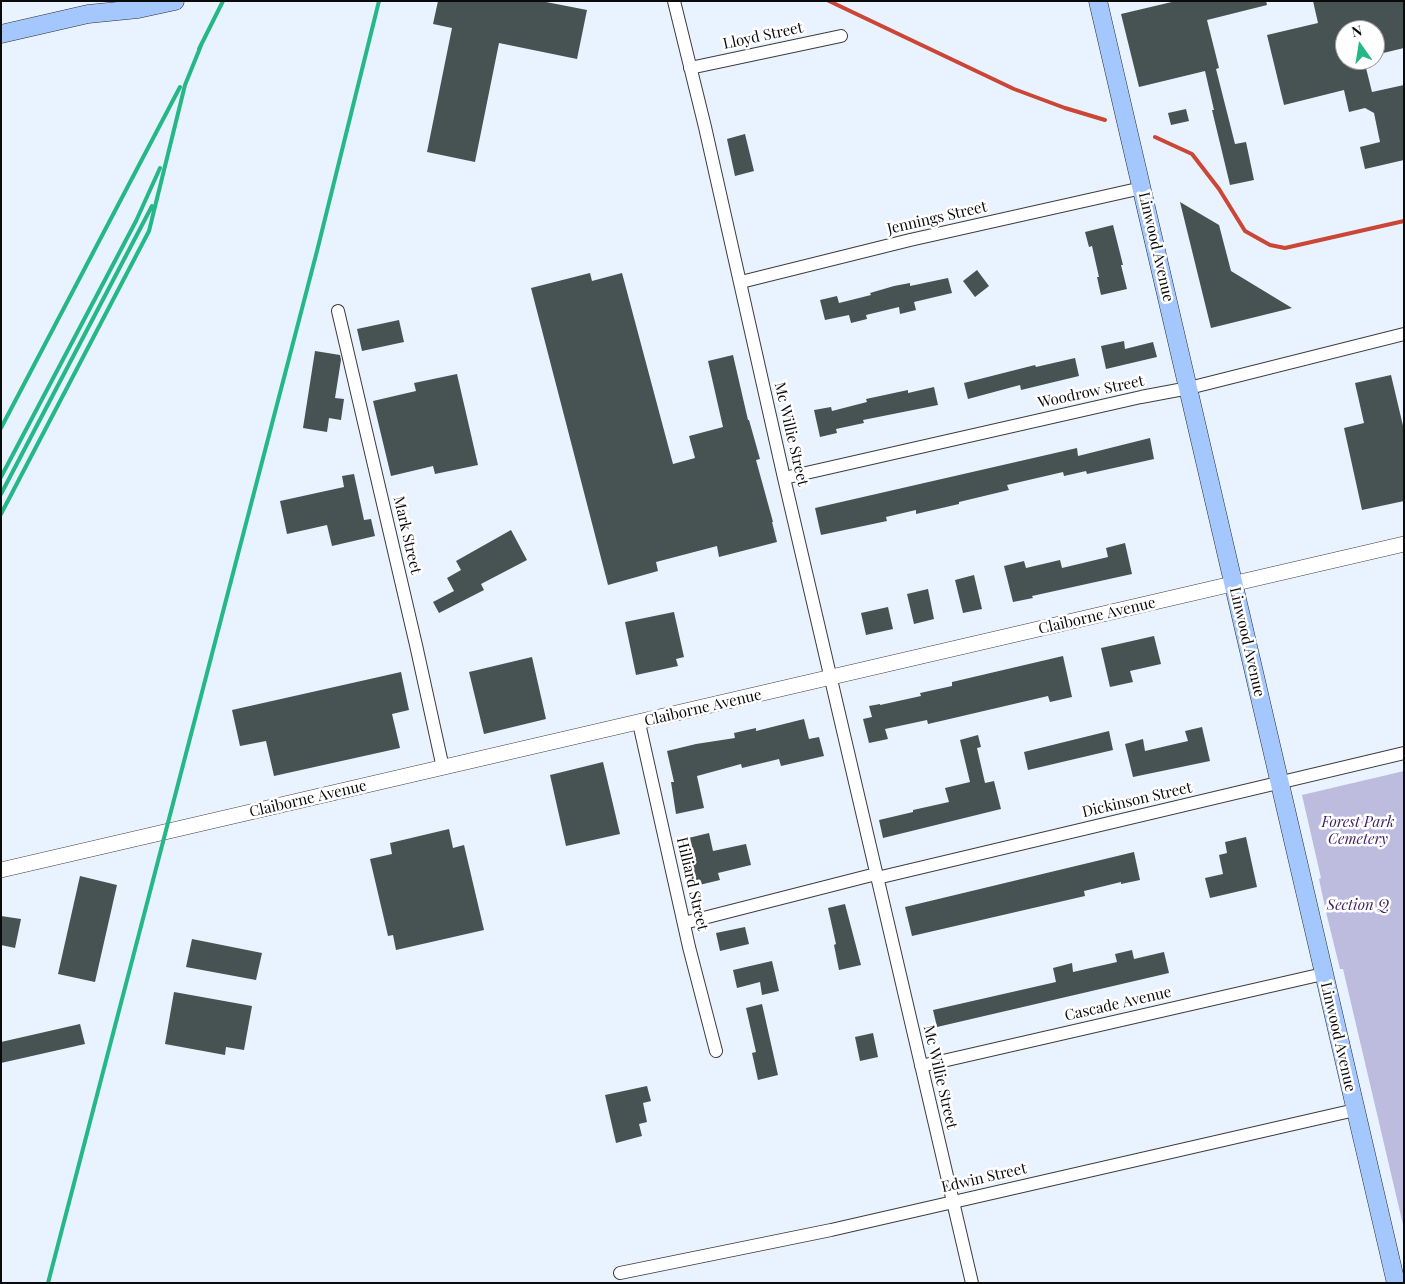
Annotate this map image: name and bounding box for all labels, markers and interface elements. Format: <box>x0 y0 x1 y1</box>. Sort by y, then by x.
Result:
street label: Lloyd Street <box>721 19 805 53</box>
north arrow <box>1335 20 1385 70</box>
text: N <box>1350 20 1364 41</box>
street label: Linwood Avenue <box>1135 190 1177 304</box>
street label: Jennings Street <box>885 198 989 238</box>
street label: Woodrow Street <box>1036 372 1146 412</box>
street label: Mc Willie Street <box>770 380 812 488</box>
street label: Mark Street <box>389 494 425 576</box>
street label: Linwood Avenue <box>1226 585 1268 699</box>
street label: Claiborne Avenue <box>1037 594 1157 638</box>
street label: Claiborne Avenue <box>643 686 763 730</box>
street label: Claiborne Avenue <box>248 777 368 821</box>
street label: Dickinson Street <box>1080 779 1194 821</box>
park label: Forest Park Cemetery <box>1322 813 1394 848</box>
street label: Hilliard Street <box>673 836 711 932</box>
park label: Section Q <box>1327 896 1389 914</box>
street label: Linwood Avenue <box>1317 980 1359 1094</box>
street label: Cascade Avenue <box>1063 983 1173 1025</box>
street label: Mc Willie Street <box>919 1023 961 1131</box>
street label: Edwin Street <box>940 1159 1028 1197</box>

